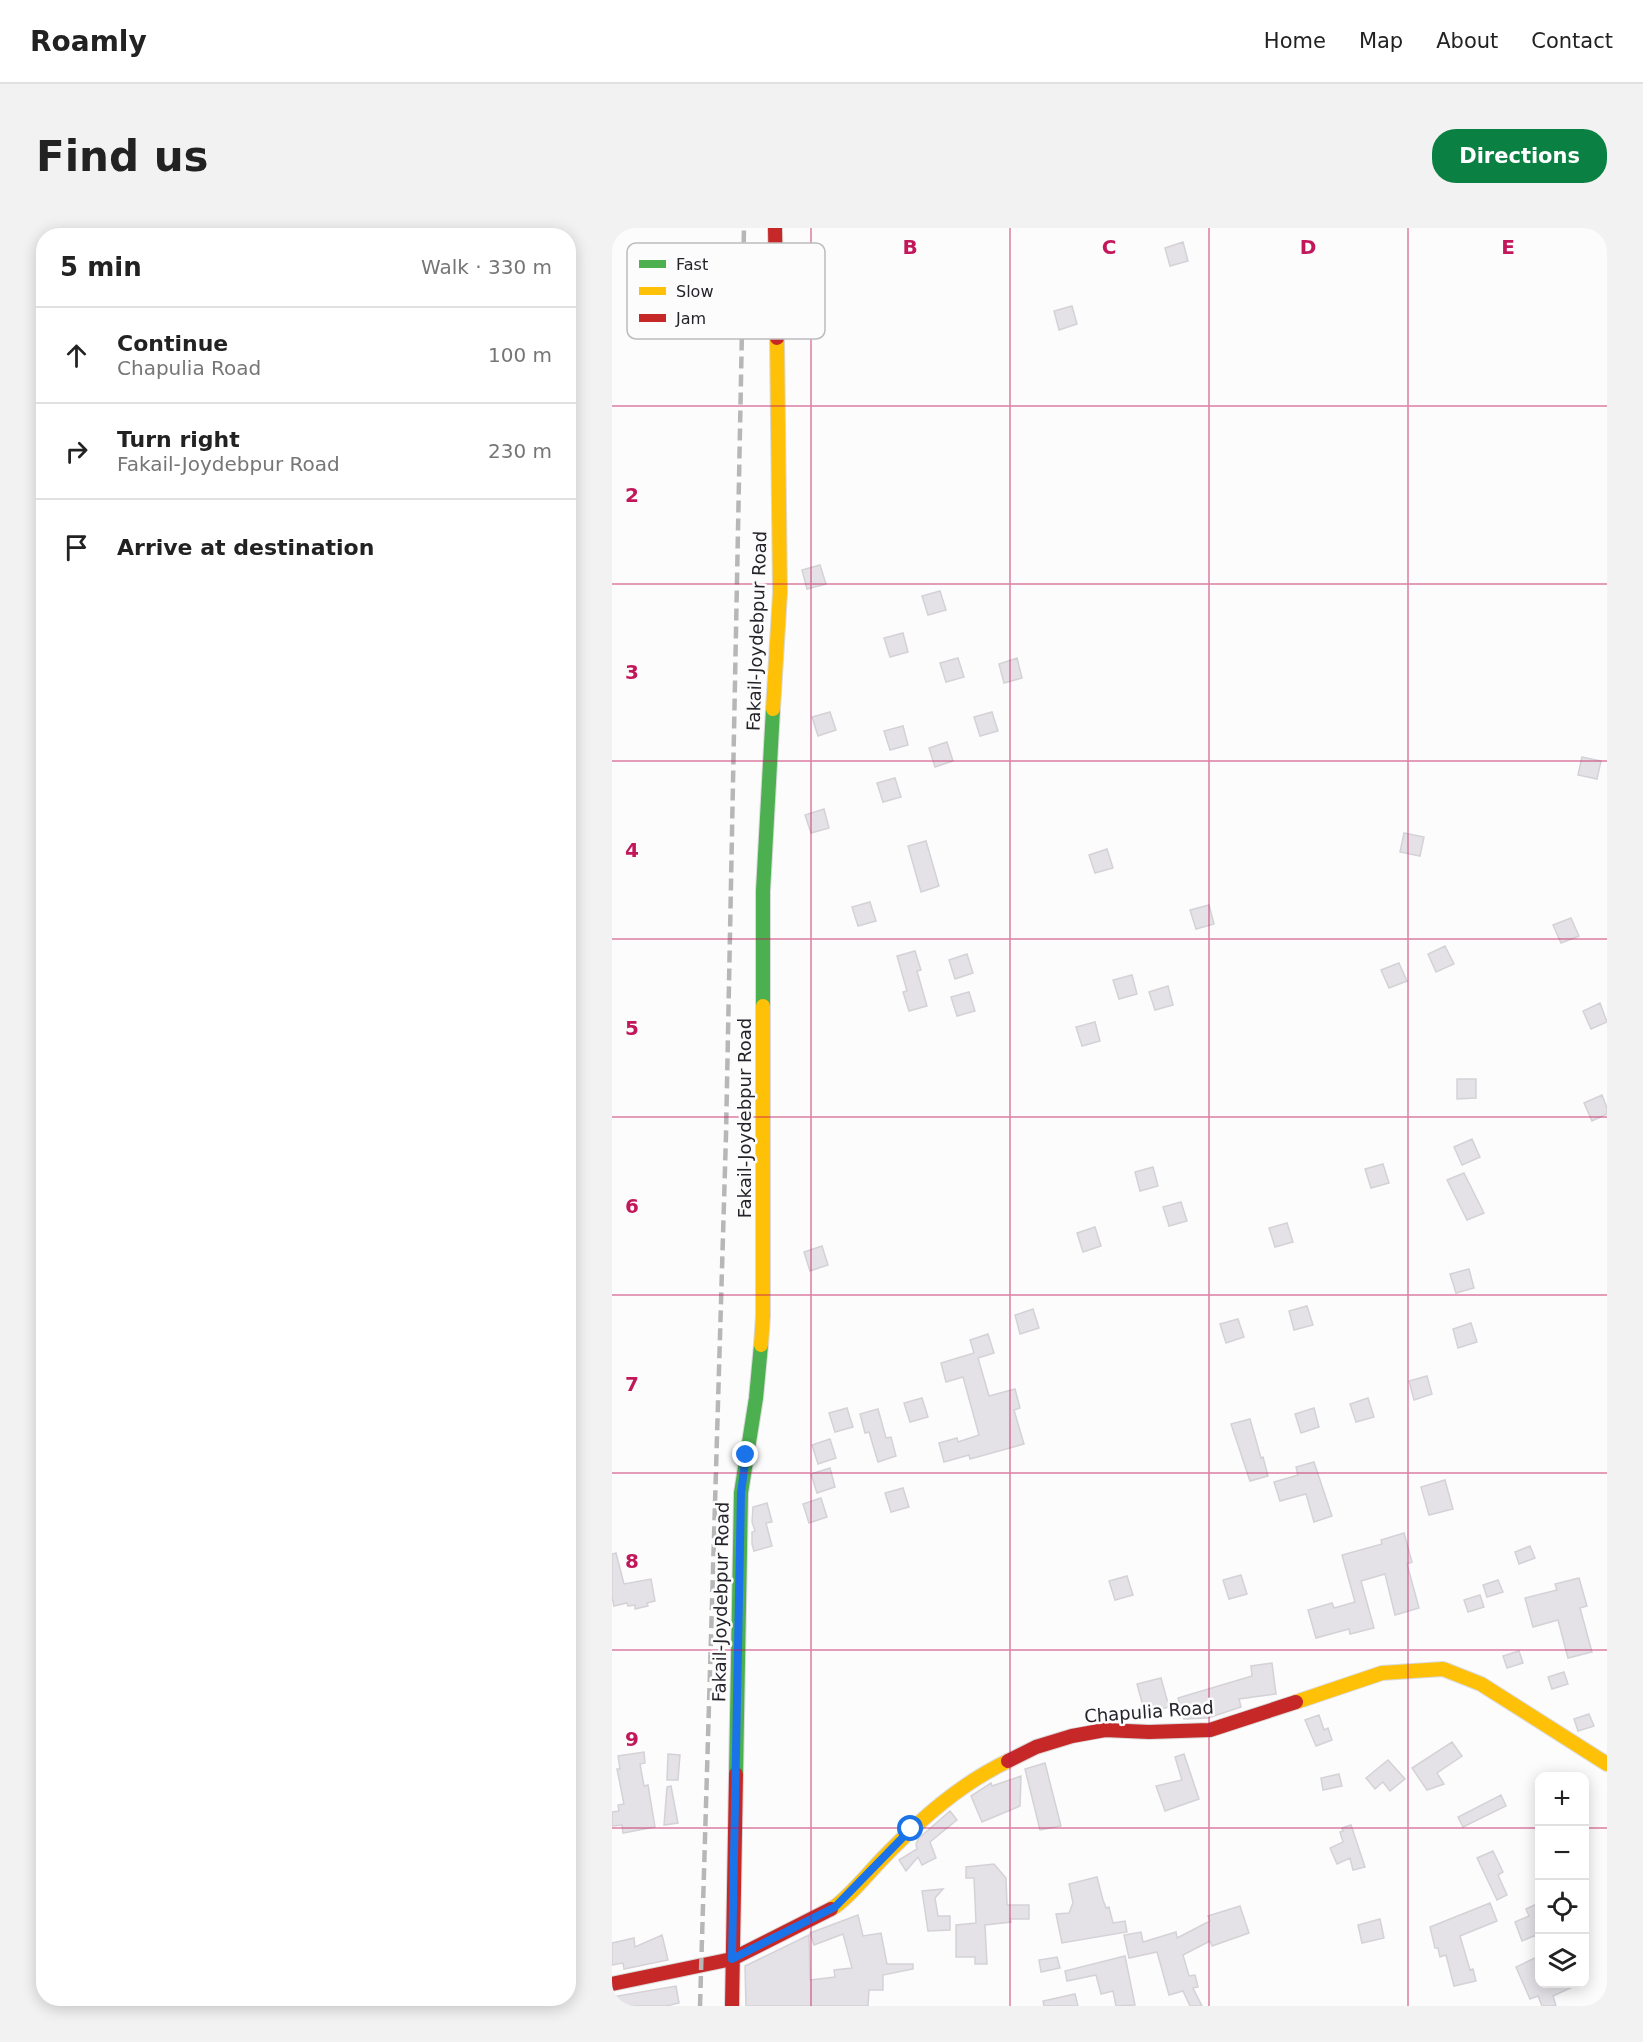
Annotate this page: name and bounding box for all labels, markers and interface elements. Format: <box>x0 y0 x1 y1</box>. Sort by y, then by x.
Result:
text: Roamly <box>30 25 147 58</box>
text: Home <box>1264 29 1326 53</box>
text: Map <box>1359 29 1403 53</box>
text: About <box>1436 29 1498 53</box>
text: Contact <box>1531 29 1613 53</box>
button: Directions <box>1432 129 1607 183</box>
text: Find us <box>36 132 209 181</box>
text: B <box>902 235 918 259</box>
text: C <box>1102 235 1116 259</box>
text: D <box>1300 235 1316 259</box>
text: E <box>1501 235 1515 259</box>
legend <box>627 243 825 339</box>
text: 5 min <box>60 252 142 282</box>
text: Walk · 330 m <box>421 255 552 279</box>
text: Fast <box>676 255 708 274</box>
text: Slow <box>676 282 713 301</box>
text: Jam <box>675 309 706 328</box>
text: Continue <box>117 331 228 356</box>
icon: ahead <box>60 339 93 372</box>
text: 100 m <box>488 343 552 367</box>
text: Chapulia Road <box>117 356 261 380</box>
text: Turn right <box>117 427 240 452</box>
icon: right <box>60 435 93 468</box>
text: 230 m <box>488 439 552 463</box>
text: Fakail-Joydebpur Road <box>117 452 340 476</box>
text: 2 <box>625 483 639 507</box>
street label: Fakail-Joydebpur Road <box>743 530 770 731</box>
icon: arrive <box>60 531 93 564</box>
text: Arrive at destination <box>117 535 374 560</box>
text: 3 <box>625 660 639 684</box>
text: 4 <box>625 838 639 862</box>
text: 5 <box>625 1016 639 1040</box>
street label: Fakail-Joydebpur Road <box>734 1018 755 1218</box>
text: 6 <box>625 1194 639 1218</box>
text: 7 <box>625 1372 639 1396</box>
route end <box>732 1441 758 1467</box>
street label: Fakail-Joydebpur Road <box>708 1502 733 1702</box>
text: 8 <box>625 1549 639 1573</box>
street label: Chapulia Road <box>1084 1697 1214 1727</box>
text: 9 <box>625 1727 639 1751</box>
map controls <box>1535 1772 1589 1988</box>
button: + <box>1535 1772 1589 1826</box>
route start <box>897 1815 923 1841</box>
button: − <box>1535 1826 1589 1880</box>
button: locate <box>1535 1880 1589 1934</box>
button: layers <box>1535 1934 1589 1988</box>

